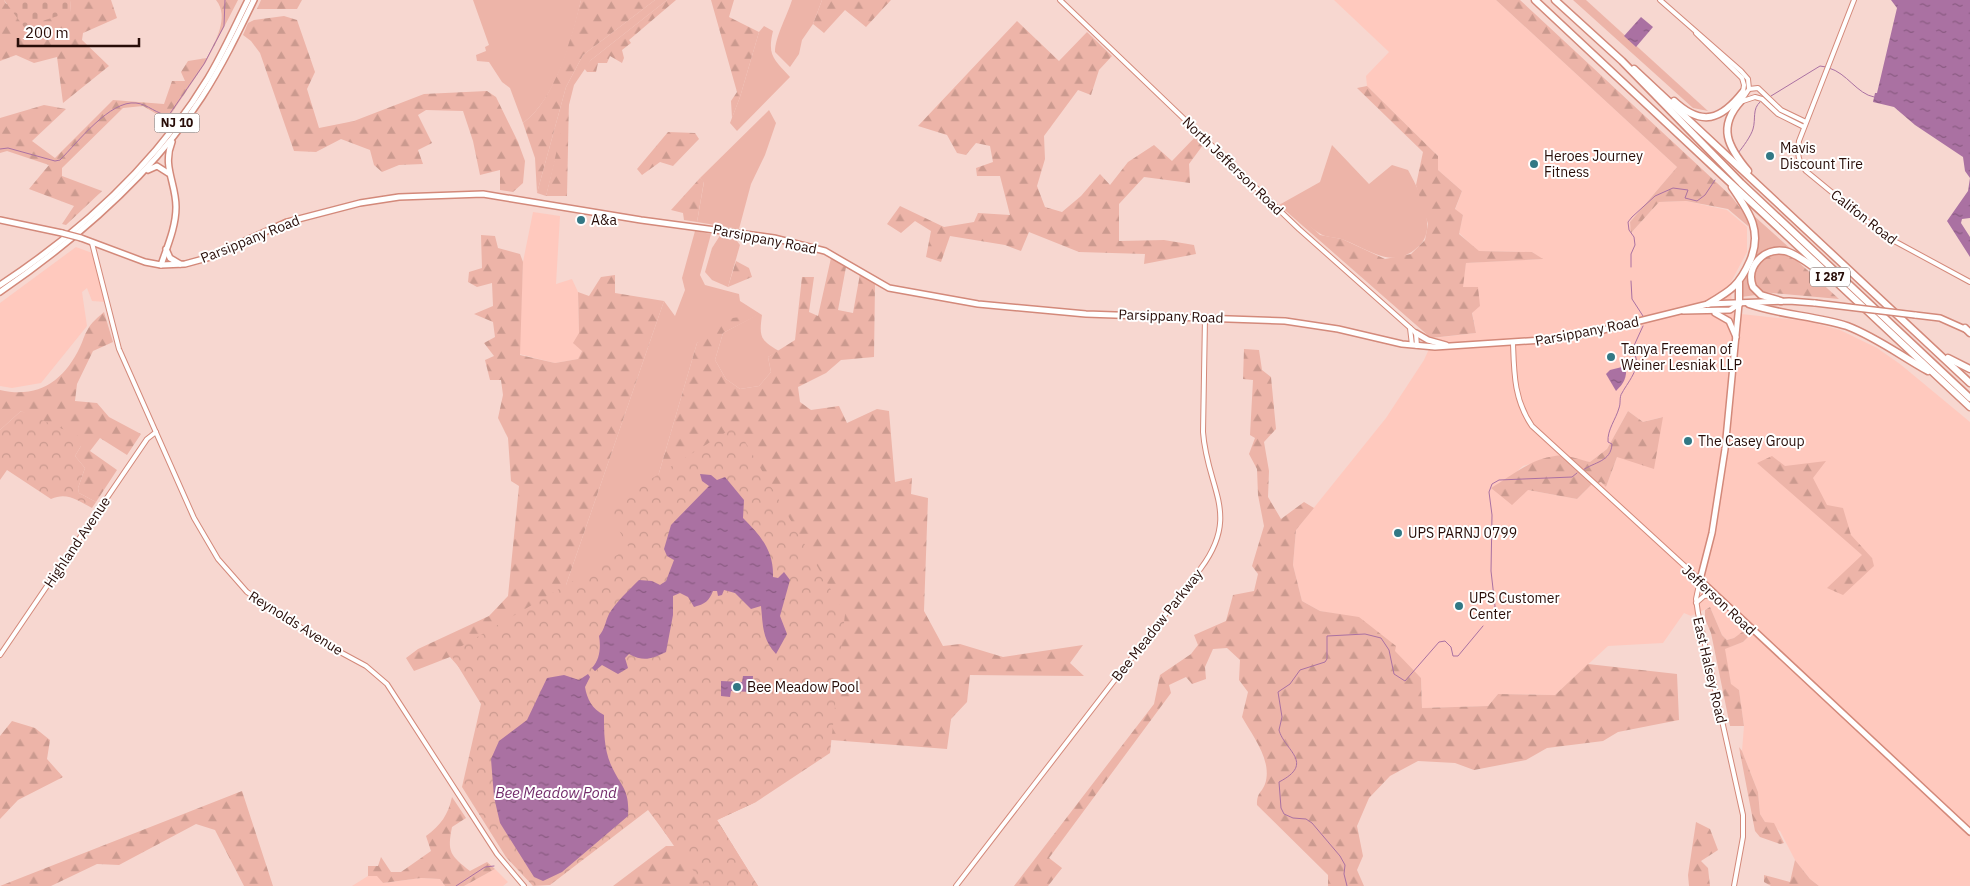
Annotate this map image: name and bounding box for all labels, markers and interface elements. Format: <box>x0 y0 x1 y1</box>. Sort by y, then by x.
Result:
scale bar <box>18 15 139 47</box>
text: 200 m <box>25 23 69 42</box>
street label: North Jefferson Road <box>1179 113 1287 219</box>
road number: NJ 10 <box>154 114 200 132</box>
place label: Mavis Discount Tire <box>1780 139 1863 173</box>
place label: Heroes Journey Fitness <box>1544 147 1643 181</box>
marker: Mavis Discount Tire <box>1764 150 1776 162</box>
marker: Heroes Journey Fitness <box>1528 158 1540 170</box>
street label: Califon Road <box>1827 186 1901 248</box>
street label: Parsippany Road <box>198 211 302 267</box>
place label: A&a <box>591 211 618 229</box>
marker: A&a <box>575 214 587 226</box>
street label: Parsippany Road <box>712 220 818 258</box>
road number: I 287 <box>1810 268 1850 286</box>
street label: Parsippany Road <box>1118 305 1224 327</box>
street label: Parsippany Road <box>1534 312 1640 350</box>
place label: Tanya Freeman of Weiner Lesniak LLP <box>1621 340 1742 374</box>
marker: Tanya Freeman of Weiner Lesniak LLP <box>1605 351 1617 363</box>
place label: The Casey Group <box>1698 432 1805 450</box>
marker: The Casey Group <box>1682 435 1694 447</box>
street label: Highland Avenue <box>40 493 114 591</box>
place label: UPS PARNJ 0799 <box>1408 524 1517 542</box>
marker: UPS PARNJ 0799 <box>1392 527 1404 539</box>
street label: Jefferson Road <box>1678 561 1760 639</box>
street label: Bee Meadow Parkway <box>1108 565 1206 685</box>
street label: Reynolds Avenue <box>245 587 347 659</box>
place label: UPS Customer Center <box>1469 589 1560 623</box>
marker: UPS Customer Center <box>1453 600 1465 612</box>
street label: East Halsey Road <box>1689 615 1731 725</box>
place label: Bee Meadow Pool <box>747 678 859 696</box>
marker: Bee Meadow Pool <box>731 681 743 693</box>
water label: Bee Meadow Pond <box>495 783 617 802</box>

